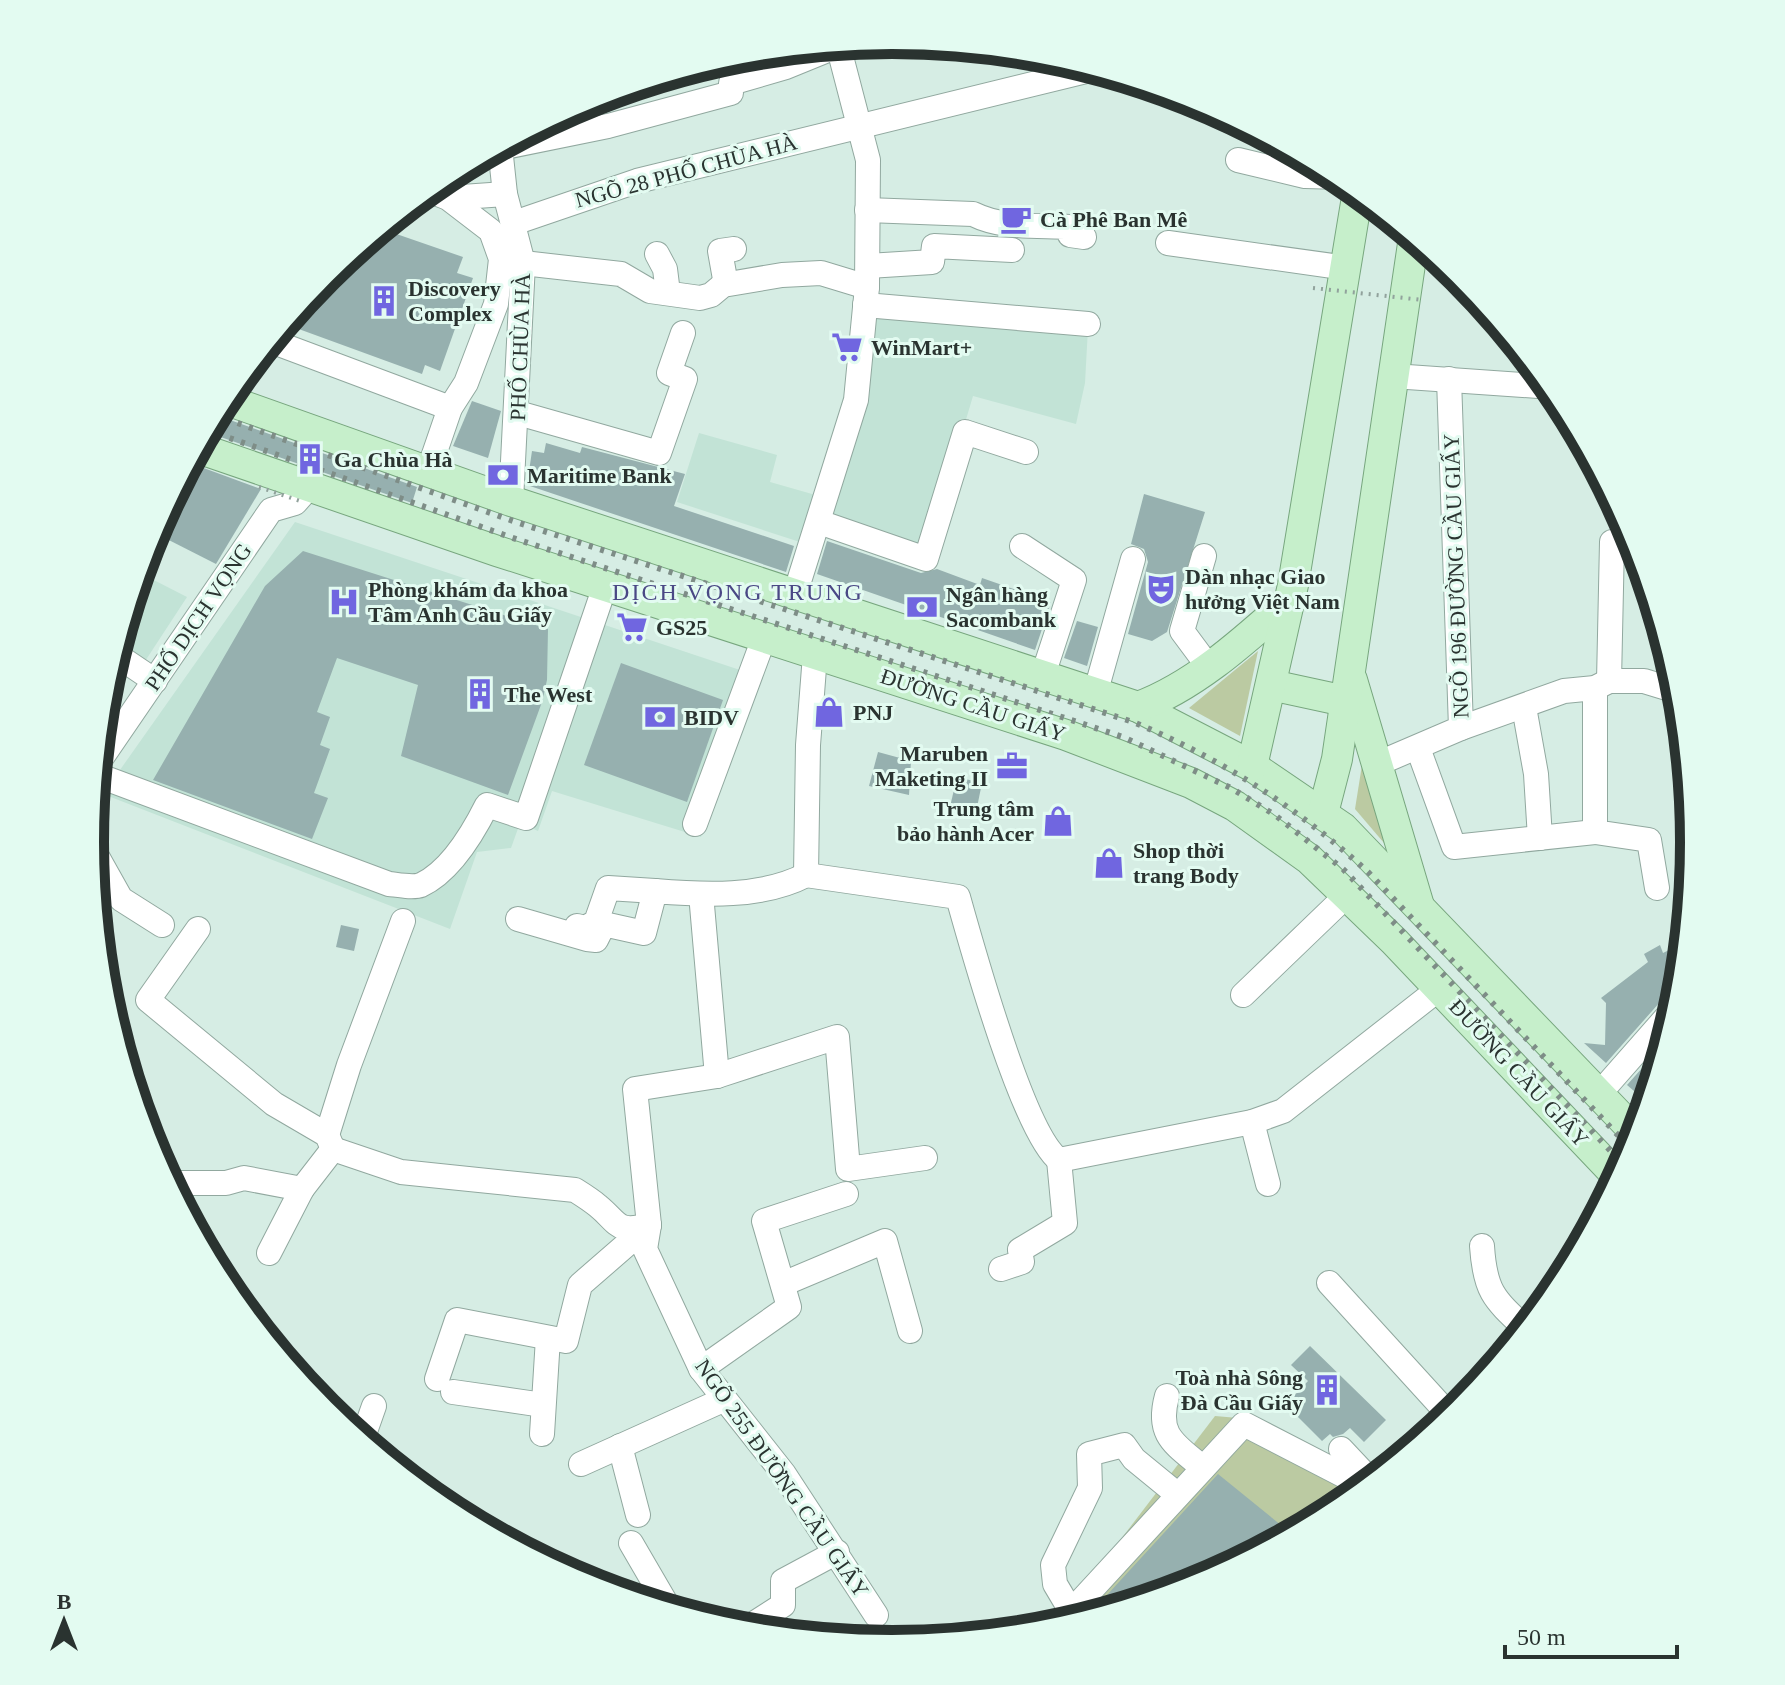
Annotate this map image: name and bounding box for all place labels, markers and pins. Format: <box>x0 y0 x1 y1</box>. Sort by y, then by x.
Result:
cafe icon: Cà Phê Ban Mê <box>999 202 1033 236</box>
place label: Cà Phê Ban Mê <box>1040 207 1188 232</box>
place label: Discovery Complex <box>408 276 501 326</box>
building icon: Discovery Complex <box>367 284 401 318</box>
supermarket icon: WinMart+ <box>830 330 864 364</box>
place label: WinMart+ <box>871 335 972 360</box>
building icon: Ga Chùa Hà <box>293 442 327 476</box>
place label: Ga Chùa Hà <box>334 447 453 472</box>
bank icon: Maritime Bank <box>486 458 520 492</box>
place label: Maritime Bank <box>527 463 673 488</box>
place label: Dàn nhạc Giao hưởng Việt Nam <box>1185 564 1340 614</box>
theatre icon: Dàn nhạc Giao hưởng Việt Nam <box>1144 572 1178 606</box>
place label: Phòng khám đa khoa Tâm Anh Cầu Giấy <box>368 577 568 627</box>
place label: Ngân hàng Sacombank <box>946 582 1057 632</box>
hospital icon: Phòng khám đa khoa Tâm Anh Cầu Giấy <box>327 585 361 619</box>
bank icon: Ngân hàng Sacombank <box>905 590 939 624</box>
supermarket icon: GS25 <box>615 610 649 644</box>
place label: GS25 <box>656 615 707 640</box>
building icon: The West <box>463 677 497 711</box>
place label: The West <box>504 682 593 707</box>
shop icon: PNJ <box>812 695 846 729</box>
bank icon: BIDV <box>643 700 677 734</box>
place label: PNJ <box>853 700 893 725</box>
place label: BIDV <box>684 705 739 730</box>
place label: Maruben Maketing II <box>875 741 988 791</box>
office icon: Maruben Maketing II <box>995 749 1029 783</box>
place label: Trung tâm bảo hành Acer <box>897 796 1034 846</box>
shop icon: Trung tâm bảo hành Acer <box>1041 804 1075 838</box>
place label: Shop thời trang Body <box>1133 838 1239 888</box>
shop icon: Shop thời trang Body <box>1092 846 1126 880</box>
place label: Toà nhà Sông Đà Cầu Giấy <box>1175 1365 1303 1415</box>
building icon: Toà nhà Sông Đà Cầu Giấy <box>1310 1373 1344 1407</box>

